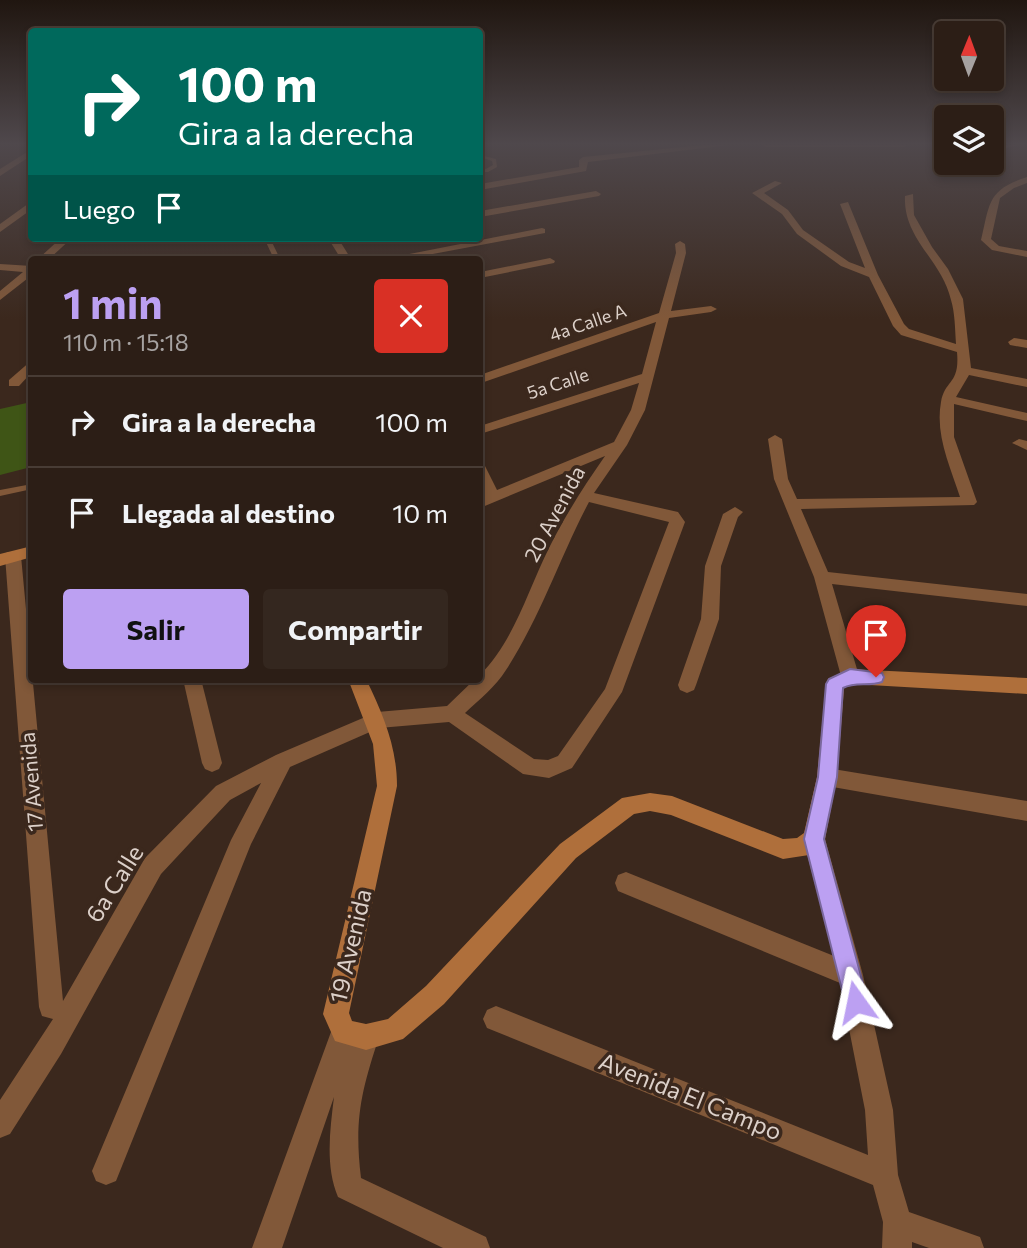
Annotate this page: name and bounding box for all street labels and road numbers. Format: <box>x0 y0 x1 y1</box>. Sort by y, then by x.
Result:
street label: 4a Calle A <box>546 299 629 345</box>
street label: 5a Calle <box>524 363 591 403</box>
street label: 20 Avenida <box>518 461 589 566</box>
street label: 17 Avenida <box>14 731 47 833</box>
street label: 6a Calle <box>79 839 149 927</box>
street label: 19 Avenida <box>322 886 377 1005</box>
street label: Avenida El Campo <box>595 1046 786 1145</box>

